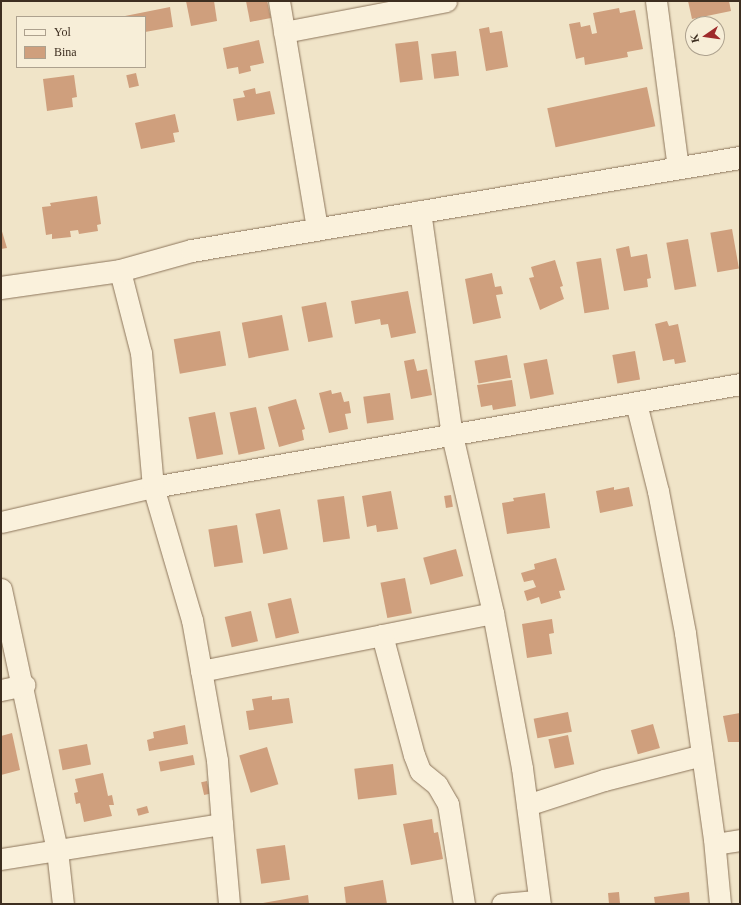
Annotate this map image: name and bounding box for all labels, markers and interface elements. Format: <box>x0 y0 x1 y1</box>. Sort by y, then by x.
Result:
legend <box>16 16 146 68</box>
north arrow <box>685 16 725 56</box>
text: Yol <box>54 25 71 39</box>
text: K <box>687 33 701 44</box>
text: Bina <box>54 45 77 59</box>

